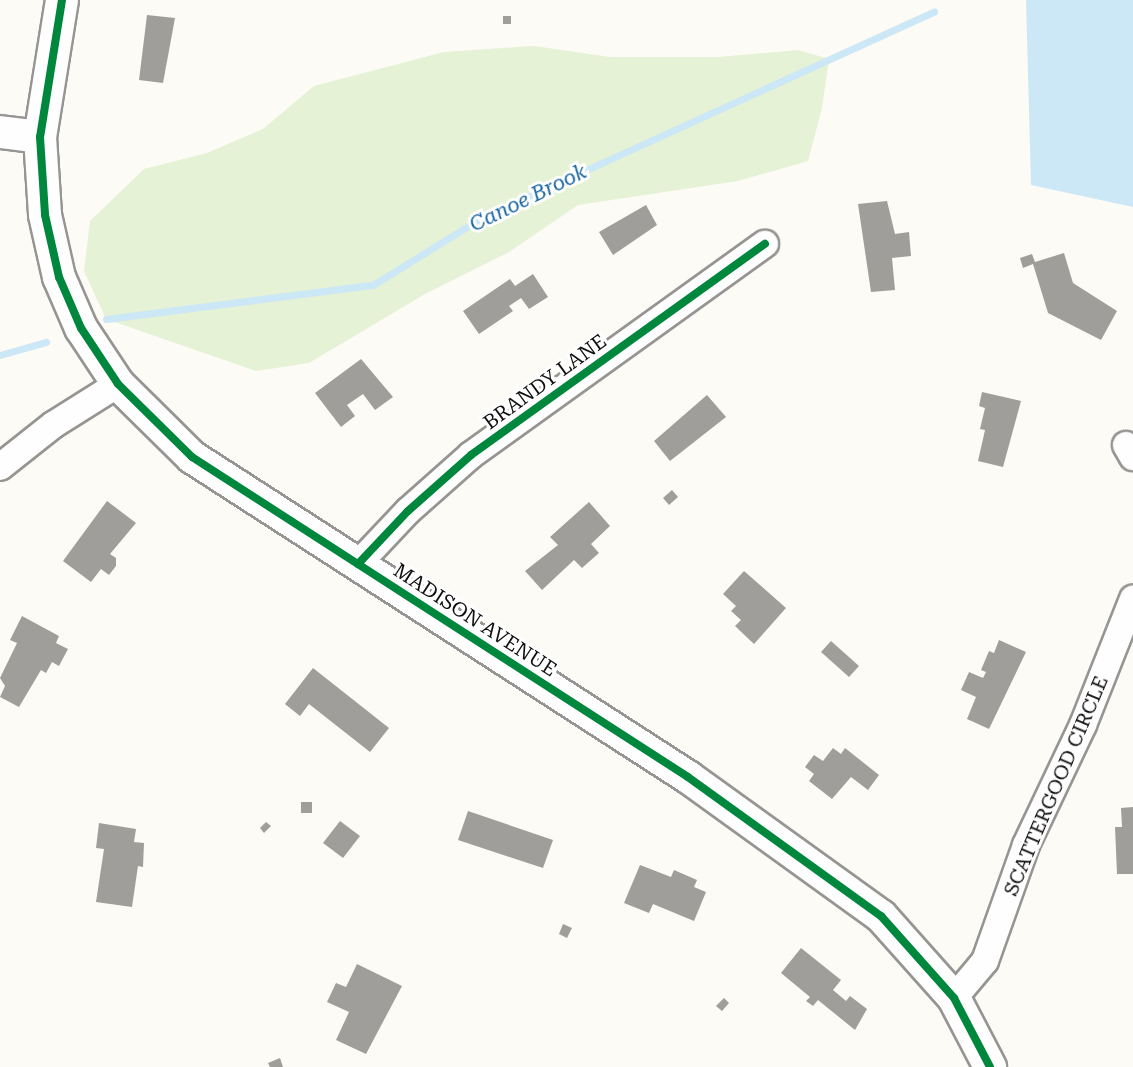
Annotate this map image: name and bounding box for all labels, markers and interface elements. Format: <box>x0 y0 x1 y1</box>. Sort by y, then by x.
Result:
water label: Canoe Brook <box>465 159 591 237</box>
street label: BRANDY LANE <box>479 329 611 435</box>
street label: MADISON AVENUE <box>389 558 561 682</box>
street label: SCATTERGOOD CIRCLE <box>999 672 1113 900</box>

